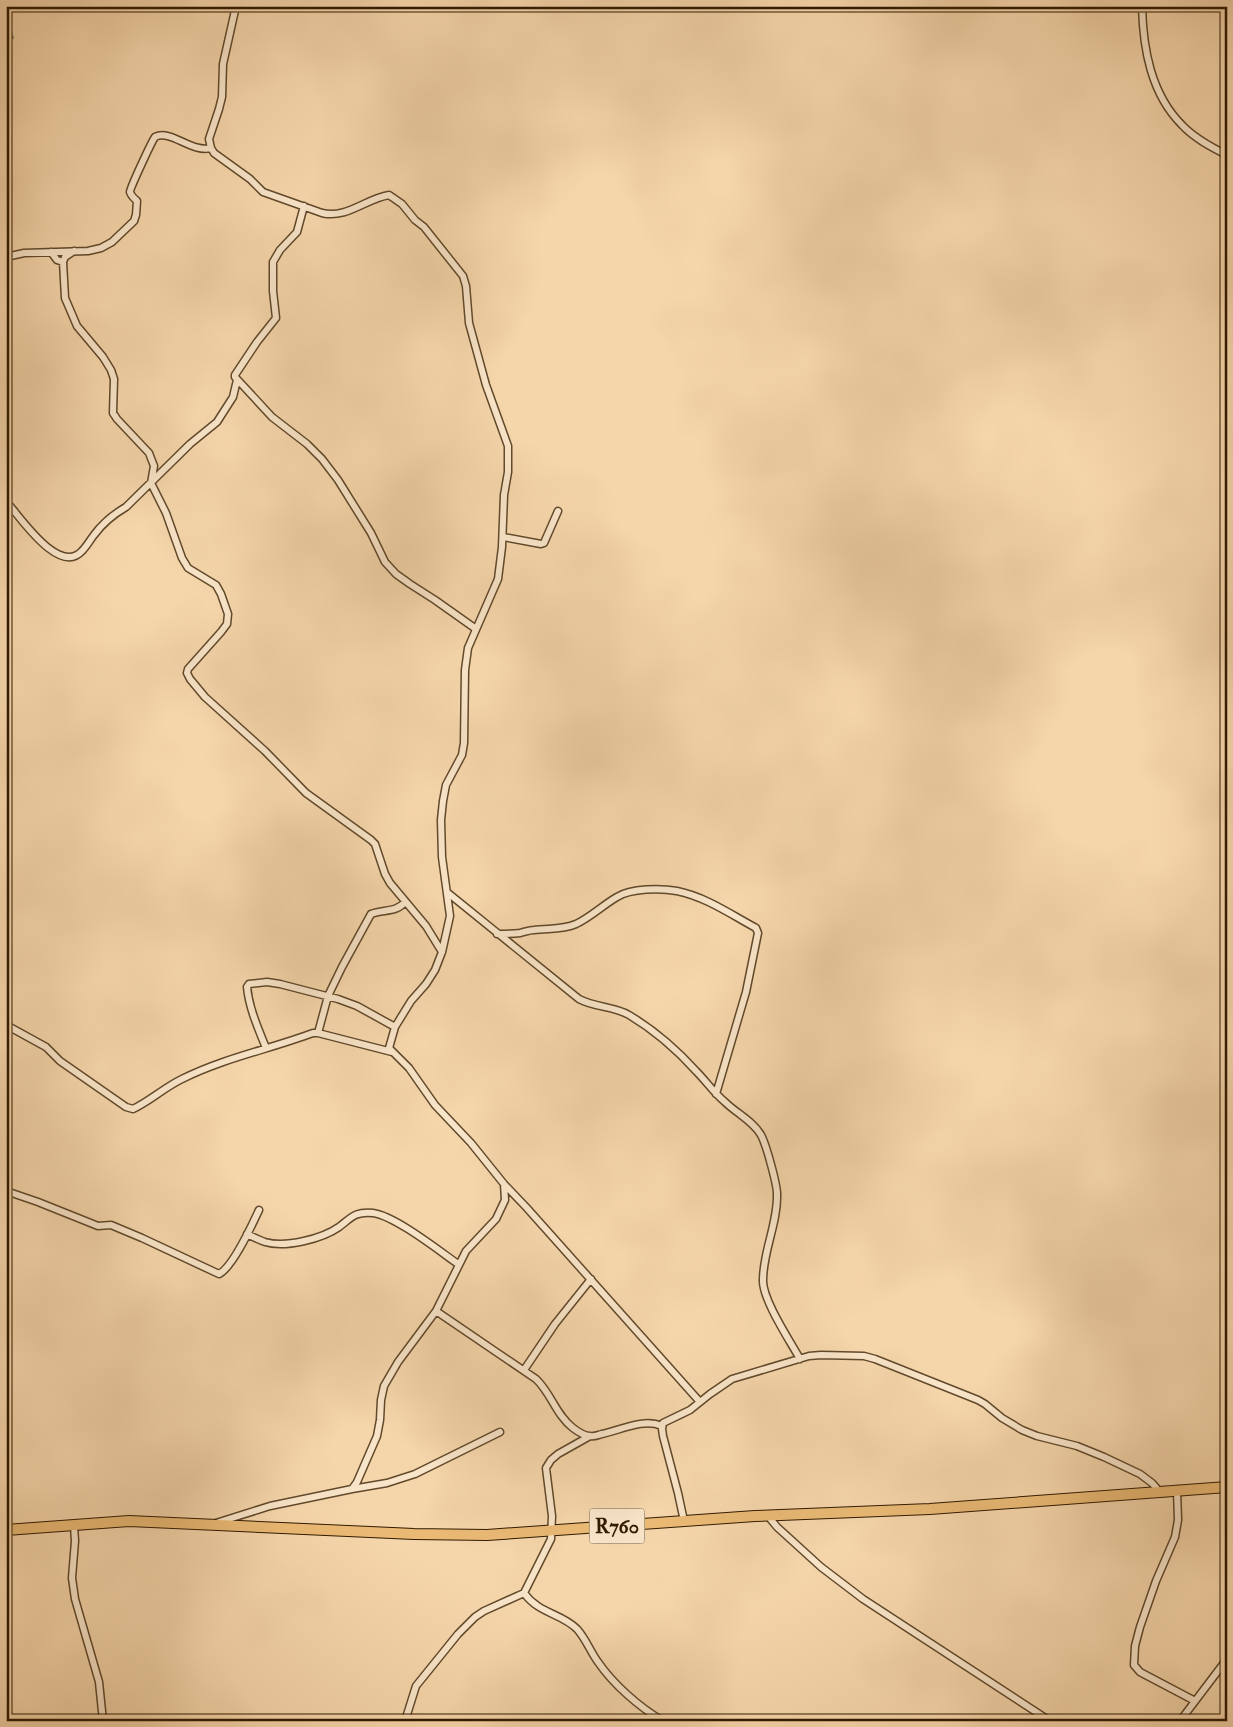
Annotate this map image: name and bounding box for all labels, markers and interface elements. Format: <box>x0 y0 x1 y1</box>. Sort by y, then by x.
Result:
road number: R760 <box>590 1508 644 1544</box>

